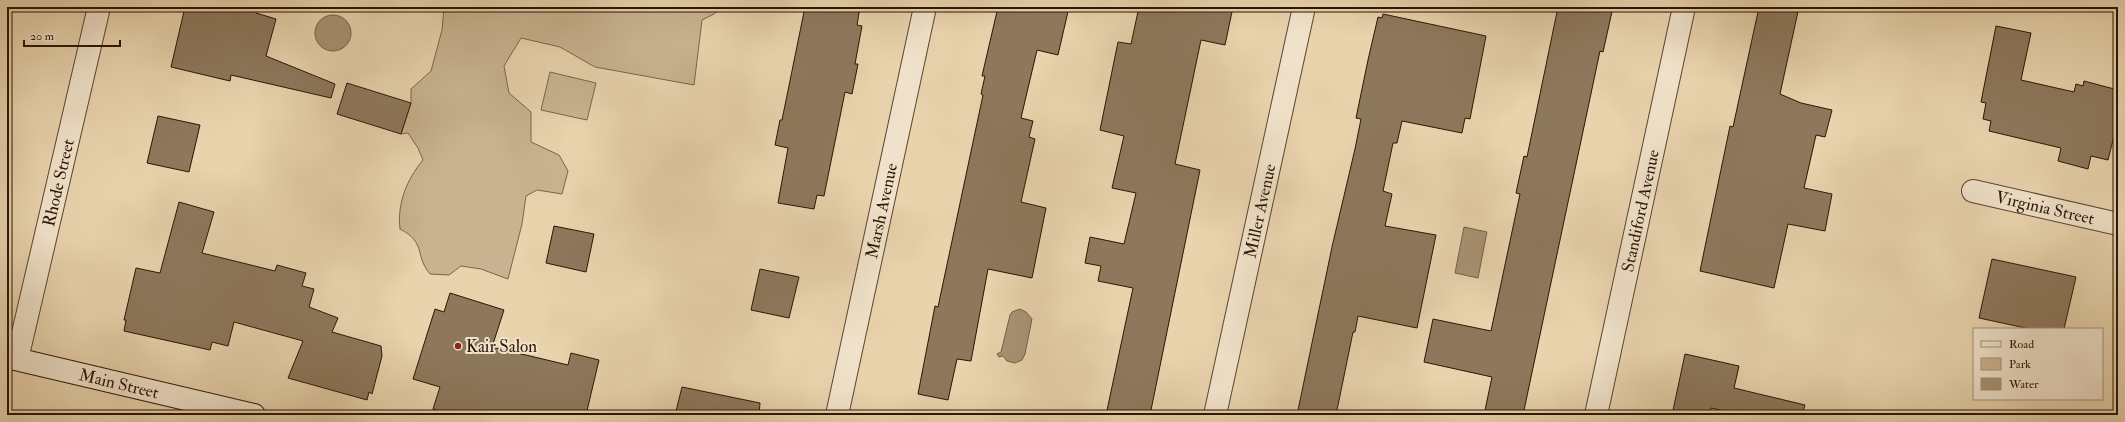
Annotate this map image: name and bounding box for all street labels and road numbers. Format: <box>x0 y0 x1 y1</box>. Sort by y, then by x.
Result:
street label: Rhode Street <box>38 136 79 229</box>
street label: Standiford Avenue <box>1617 148 1663 274</box>
street label: Marsh Avenue <box>861 161 902 260</box>
street label: Miller Avenue <box>1239 162 1280 260</box>
street label: Virginia Street <box>1994 186 2097 229</box>
street label: Main Street <box>77 364 161 403</box>

